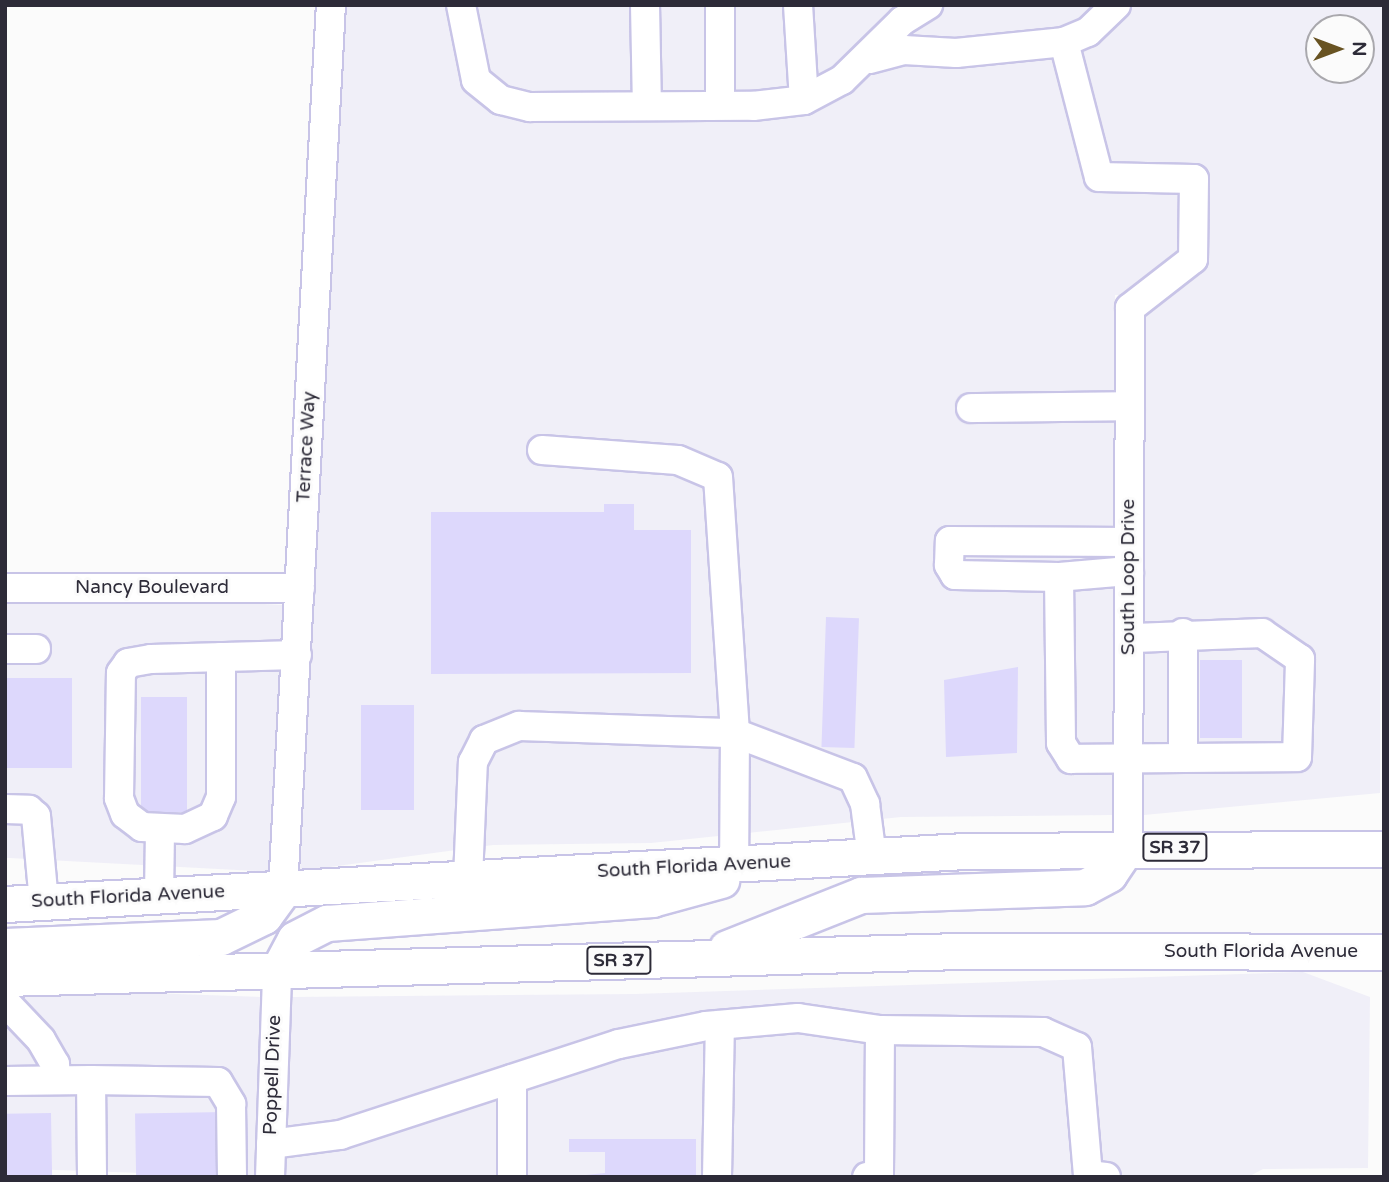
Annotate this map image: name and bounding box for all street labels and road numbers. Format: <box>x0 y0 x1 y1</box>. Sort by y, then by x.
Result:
street label: Terrace Way <box>293 391 321 503</box>
street label: South Loop Drive <box>1118 499 1140 655</box>
street label: Nancy Boulevard <box>75 577 229 599</box>
road number: SR 37 <box>1142 832 1208 862</box>
street label: South Florida Avenue <box>597 851 791 883</box>
street label: South Florida Avenue <box>31 881 225 913</box>
street label: South Florida Avenue <box>1164 941 1358 963</box>
road number: SR 37 <box>586 945 652 974</box>
street label: Poppell Drive <box>260 1015 286 1135</box>

